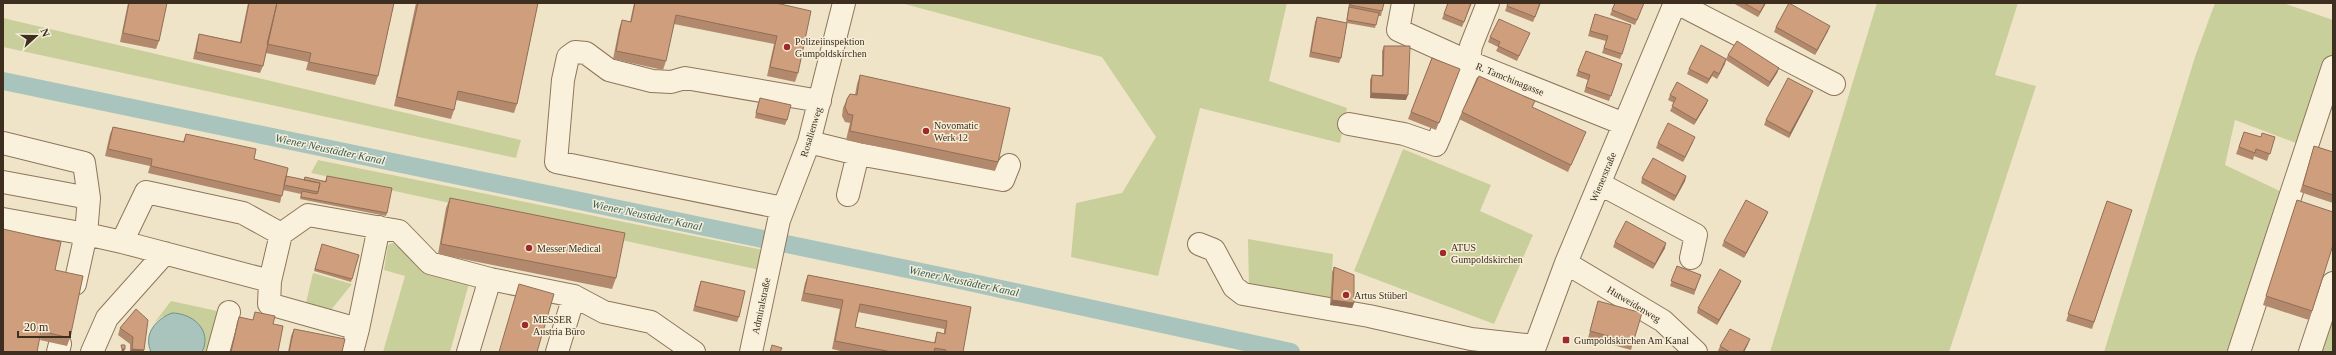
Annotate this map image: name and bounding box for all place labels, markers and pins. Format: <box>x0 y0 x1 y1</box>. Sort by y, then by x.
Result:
place label: Polizeiinspektion Gumpoldskirchen <box>795 36 867 59</box>
marker: Polizeiinspektion Gumpoldskirchen <box>782 42 792 52</box>
place label: Novomatic Werk 12 <box>934 120 979 143</box>
marker: Novomatic Werk 12 <box>921 126 931 136</box>
place label: ATUS Gumpoldskirchen <box>1451 242 1523 265</box>
marker: Messer Medical <box>524 243 534 253</box>
place label: Messer Medical <box>537 243 601 254</box>
marker: ATUS Gumpoldskirchen <box>1438 248 1448 258</box>
marker: Artus Stüberl <box>1341 290 1351 300</box>
place label: Artus Stüberl <box>1354 290 1408 301</box>
place label: MESSER Austria Büro <box>533 314 585 337</box>
marker: MESSER Austria Büro <box>520 320 530 330</box>
marker: Gumpoldskirchen Am Kanal <box>1561 335 1571 345</box>
place label: Gumpoldskirchen Am Kanal <box>1574 335 1689 346</box>

